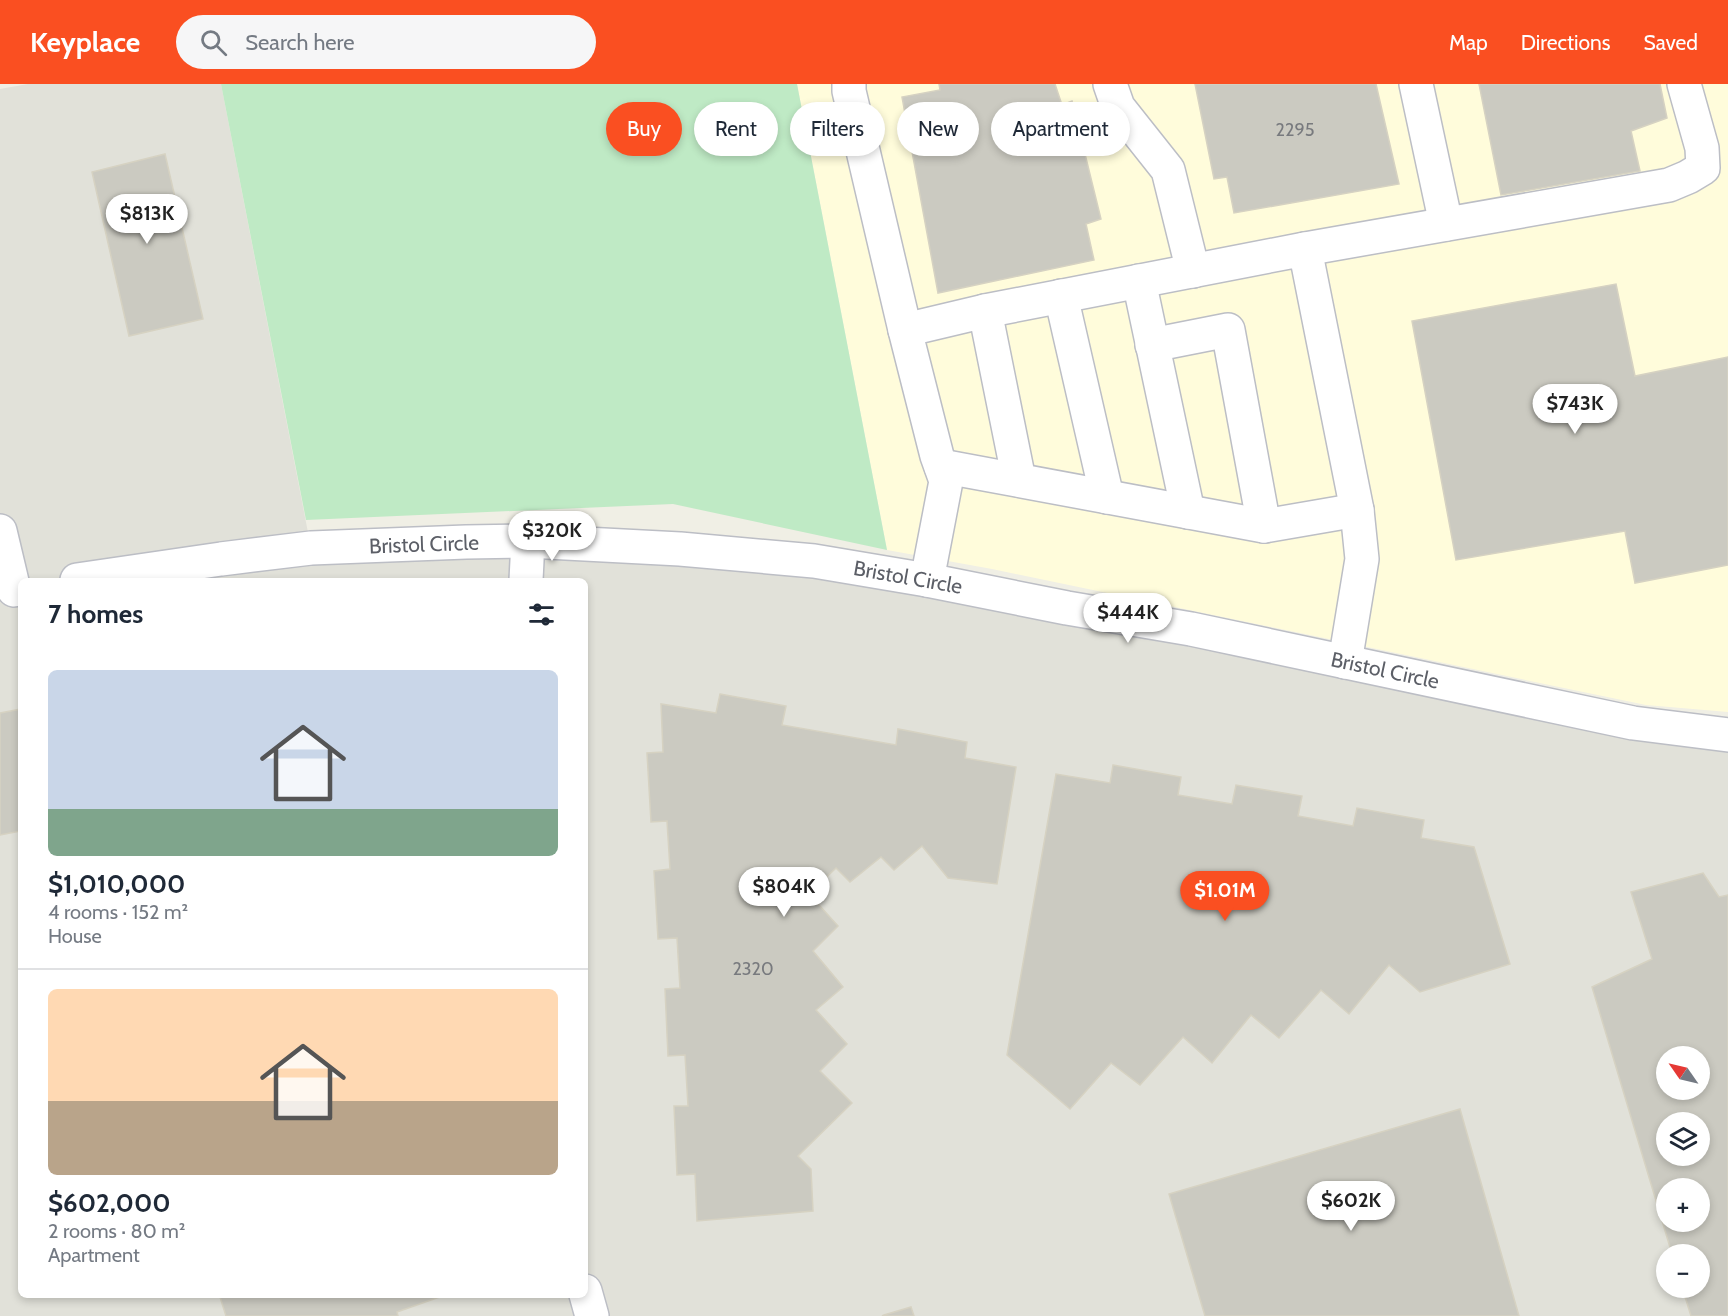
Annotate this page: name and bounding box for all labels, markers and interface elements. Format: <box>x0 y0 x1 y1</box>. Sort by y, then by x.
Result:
search box <box>176 15 596 69</box>
text: Keyplace <box>30 25 140 59</box>
icon: search <box>197 26 230 59</box>
text: Search here <box>245 29 355 56</box>
text: Map <box>1449 30 1488 55</box>
text: Directions <box>1521 30 1610 55</box>
text: Saved <box>1643 30 1698 55</box>
chip: Buy <box>606 102 682 156</box>
chip: Rent <box>694 102 778 156</box>
chip: Filters <box>790 102 885 156</box>
chip: New <box>897 102 979 156</box>
chip: Apartment <box>991 102 1130 156</box>
house number: 2295 <box>1276 119 1314 141</box>
pin: $813K <box>105 194 189 245</box>
text: $813K <box>120 201 174 225</box>
pin: $743K <box>1533 384 1617 435</box>
text: $743K <box>1547 391 1603 415</box>
pin: $320K <box>510 511 594 562</box>
text: $320K <box>522 518 582 542</box>
street label: Bristol Circle <box>369 530 480 558</box>
street label: Bristol Circle <box>852 555 965 599</box>
pin: $444K <box>1086 593 1170 644</box>
text: 7 homes <box>48 598 143 630</box>
icon: filters <box>525 598 558 631</box>
text: $444K <box>1097 600 1159 624</box>
street label: Bristol Circle <box>1329 646 1442 694</box>
icon: home <box>249 709 357 817</box>
pin: $804K <box>742 867 826 918</box>
text: $1,010,000 <box>48 868 185 900</box>
pin: $1.01M <box>1176 871 1274 922</box>
text: $804K <box>753 874 815 898</box>
text: $1.01M <box>1194 878 1256 902</box>
text: 4 rooms · 152 m² <box>48 900 188 924</box>
text: House <box>48 924 102 948</box>
house number: 2320 <box>732 958 774 980</box>
icon: home <box>249 1028 357 1136</box>
north arrow <box>1656 1046 1710 1100</box>
map controls <box>1656 1046 1710 1298</box>
button: layers <box>1656 1112 1710 1166</box>
button: + <box>1656 1178 1710 1232</box>
pin: $602K <box>1309 1181 1393 1232</box>
text: $602,000 <box>48 1187 171 1219</box>
text: $602K <box>1321 1188 1381 1212</box>
text: 2 rooms · 80 m² <box>48 1219 185 1243</box>
text: Apartment <box>48 1243 140 1267</box>
button: − <box>1656 1244 1710 1298</box>

